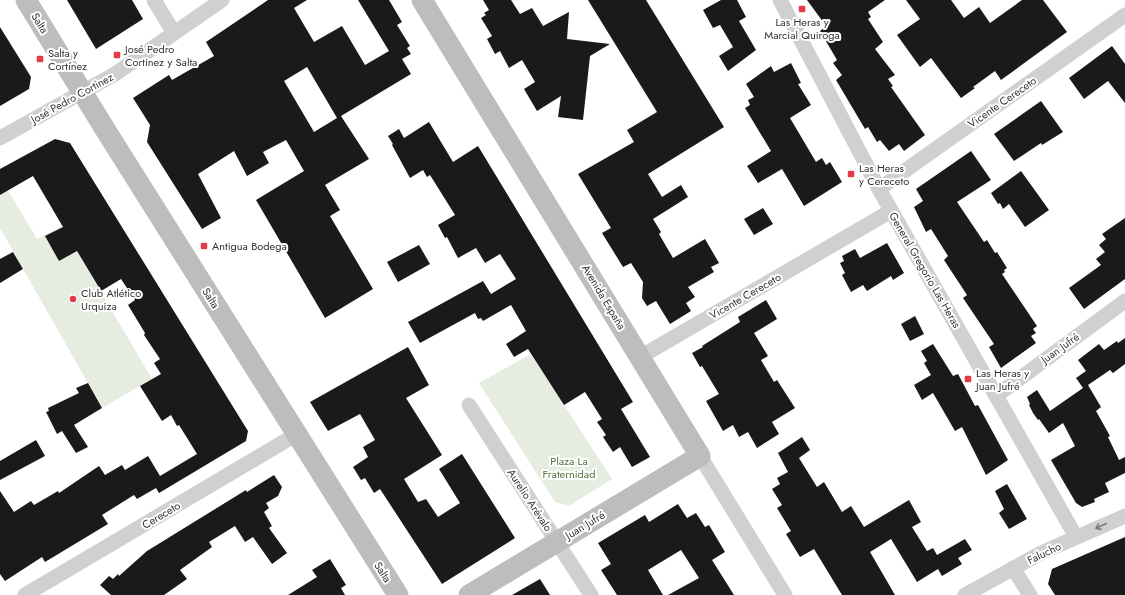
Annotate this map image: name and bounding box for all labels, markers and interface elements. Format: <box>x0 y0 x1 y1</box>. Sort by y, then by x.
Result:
marker: Las Heras y Marcial Quiroga <box>797 4 807 14</box>
street label: Salta <box>28 10 52 36</box>
place label: Las Heras y Marcial Quiroga <box>764 14 840 43</box>
place label: José Pedro Cortinez y Salta <box>123 41 197 70</box>
place label: Salta y Cortínez <box>48 45 87 74</box>
marker: José Pedro Cortinez y Salta <box>112 50 122 60</box>
marker: Salta y Cortínez <box>35 54 45 64</box>
street label: José Pedro Cortinez <box>26 69 116 128</box>
street label: Vicente Cereceto <box>964 72 1040 132</box>
place label: Las Heras y Cereceto <box>859 160 909 189</box>
marker: Las Heras y Cereceto <box>846 169 856 179</box>
street label: General Gregorio Las Heras <box>885 209 965 331</box>
place label: Antigua Bodega <box>212 238 287 254</box>
marker: Antigua Bodega <box>199 241 209 251</box>
street label: Avenida España <box>578 261 630 333</box>
street label: Vicente Cereceto <box>706 269 784 323</box>
place label: Club Atlético Urquiza <box>81 285 141 314</box>
street label: Salta <box>198 285 224 311</box>
marker: Club Atlético Urquiza <box>68 294 78 304</box>
street label: Juan Jufré <box>1036 329 1083 368</box>
place label: Las Heras y Juan Jufré <box>974 365 1029 394</box>
marker: Las Heras y Juan Jufré <box>963 374 973 384</box>
park label: Plaza La Fraternidad <box>543 453 595 482</box>
street label: Aurelio Arévalo <box>504 465 556 535</box>
street label: Cereceto <box>139 497 183 533</box>
street label: Juan Jufré <box>560 507 608 544</box>
one-way arrow <box>1095 523 1107 531</box>
street label: Falucho <box>1024 538 1064 568</box>
street label: Salta <box>370 559 396 585</box>

